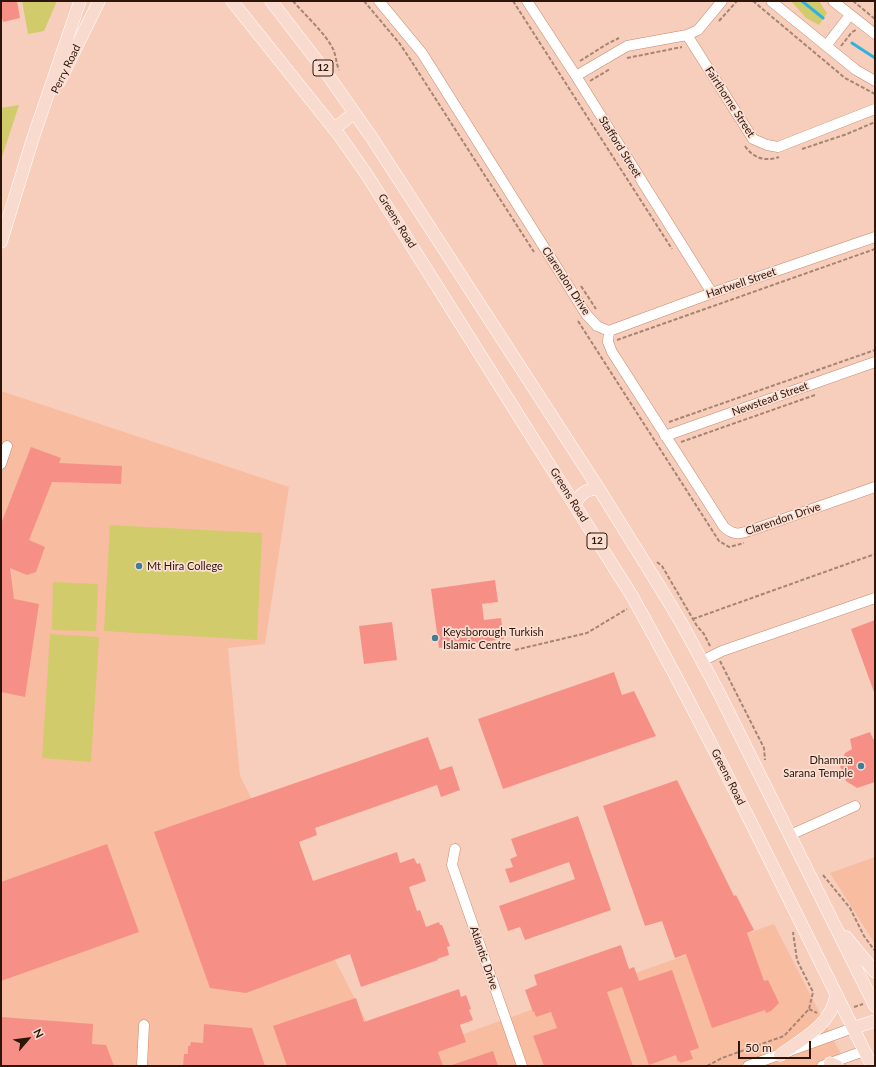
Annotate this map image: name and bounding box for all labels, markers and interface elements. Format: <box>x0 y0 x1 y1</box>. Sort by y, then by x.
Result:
street label: Perry Road <box>48 42 84 96</box>
road number: 12 <box>313 60 333 76</box>
street label: Fairthorne Street <box>702 64 758 140</box>
street label: Stafford Street <box>596 114 644 180</box>
street label: Greens Road <box>375 191 419 251</box>
street label: Clarendon Drive <box>539 244 593 318</box>
street label: Hartwell Street <box>704 265 778 301</box>
street label: Newstead Street <box>730 379 810 419</box>
street label: Greens Road <box>547 465 591 525</box>
street label: Clarendon Drive <box>744 500 822 538</box>
road number: 12 <box>587 533 607 549</box>
place label: Mt Hira College <box>147 559 223 573</box>
marker: Mt Hira College <box>134 561 144 571</box>
place label: Keysborough Turkish Islamic Centre <box>443 625 544 651</box>
marker: Keysborough Turkish Islamic Centre <box>430 633 440 643</box>
street label: Greens Road <box>708 747 748 807</box>
place label: Dhamma Sarana Temple <box>783 753 853 779</box>
marker: Dhamma Sarana Temple <box>856 761 866 771</box>
street label: Atlantic Drive <box>467 925 501 991</box>
north arrow <box>8 1019 48 1059</box>
text: N <box>31 1026 47 1040</box>
scale bar <box>740 1033 813 1059</box>
text: 50 m <box>745 1040 772 1055</box>

